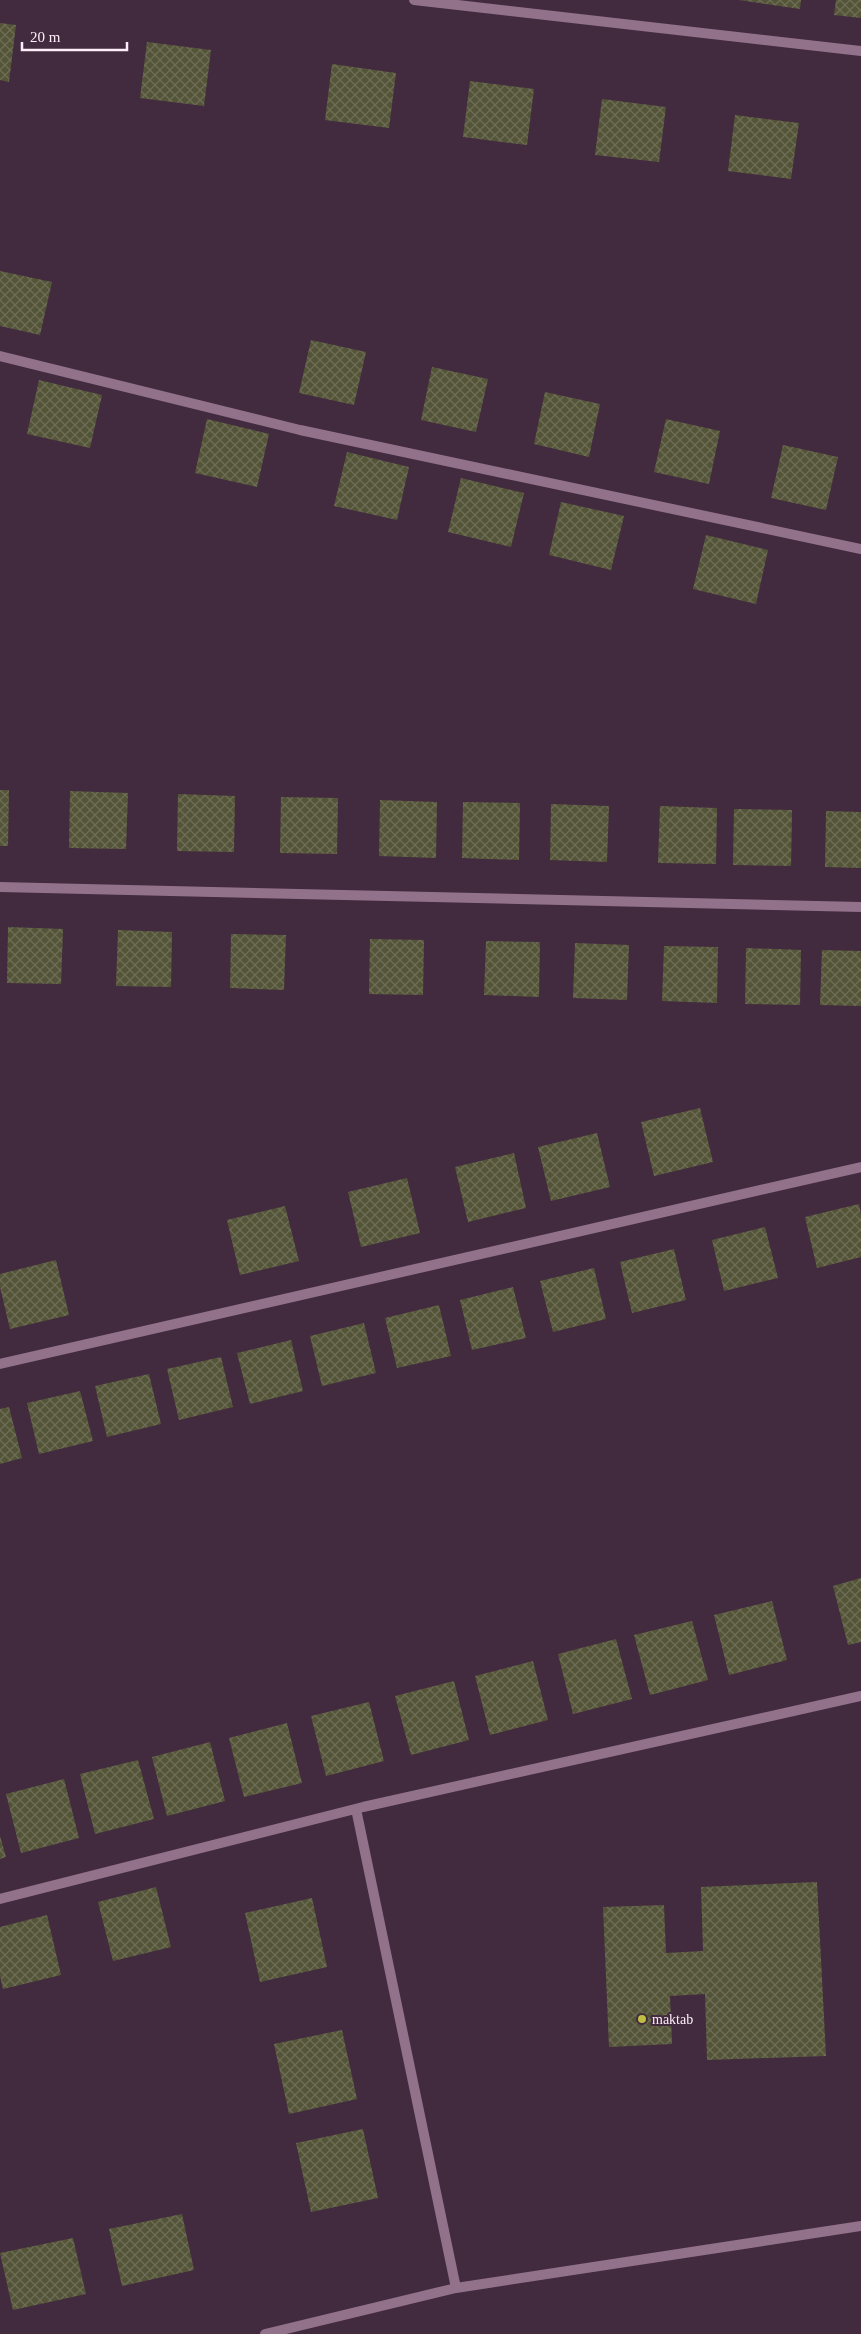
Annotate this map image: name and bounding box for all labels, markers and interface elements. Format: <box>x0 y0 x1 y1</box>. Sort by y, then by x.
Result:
scale bar <box>22 20 128 52</box>
text: 20 m <box>30 29 61 45</box>
place label: maktab <box>652 2012 693 2027</box>
marker: maktab <box>636 2013 648 2025</box>

